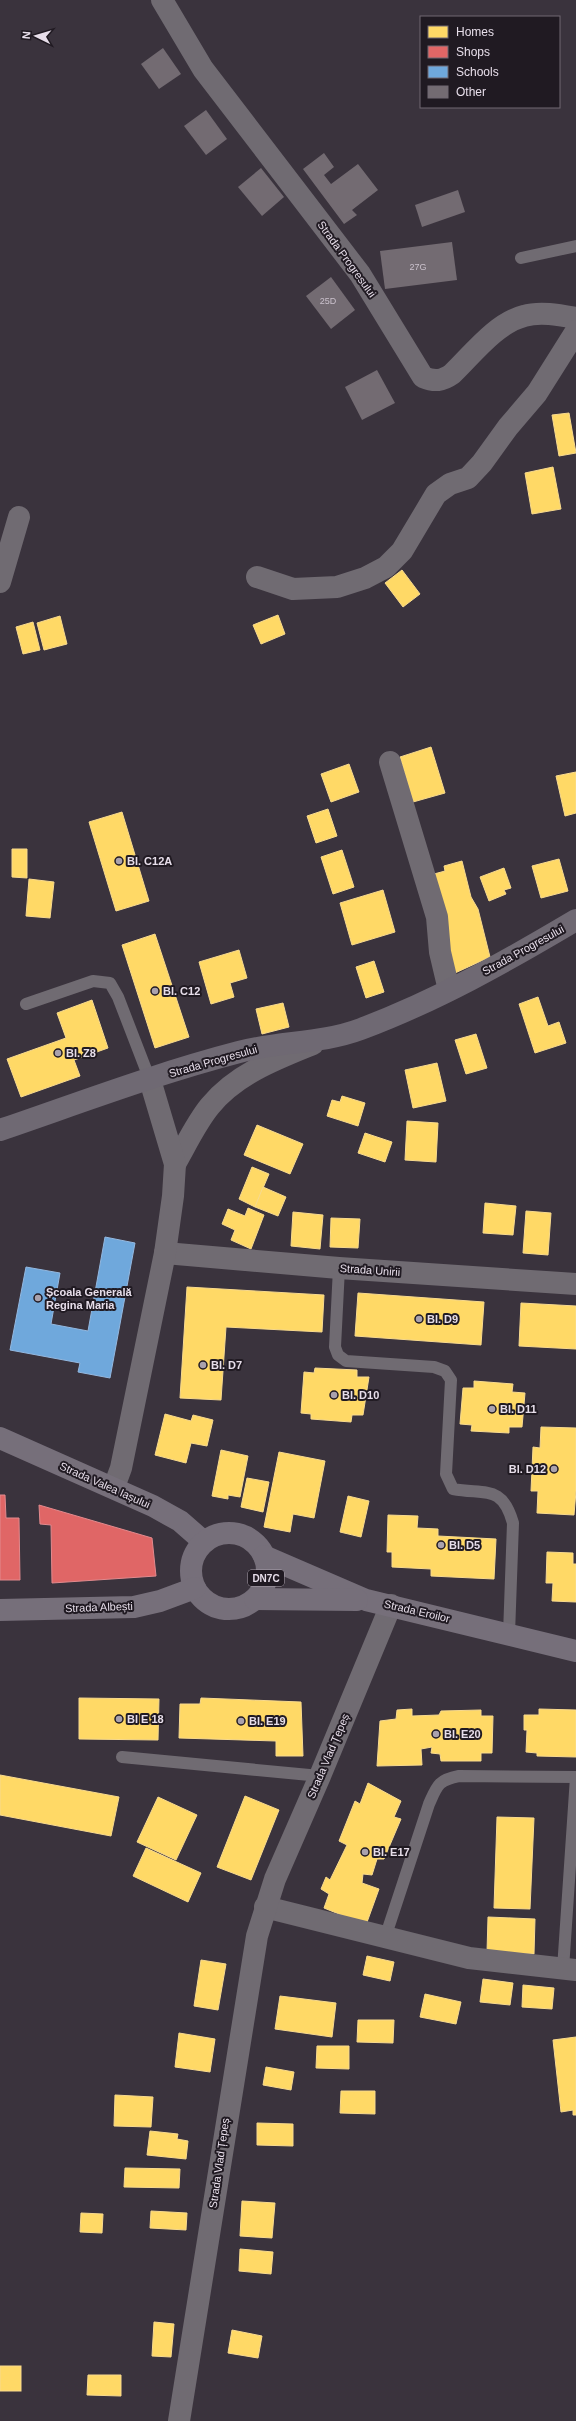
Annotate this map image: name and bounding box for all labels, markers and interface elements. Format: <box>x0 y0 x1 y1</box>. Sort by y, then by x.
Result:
north arrow <box>16 16 56 56</box>
legend <box>420 16 560 108</box>
text: Homes <box>456 25 494 39</box>
text: N <box>20 31 32 40</box>
text: Shops <box>456 45 490 59</box>
text: Schools <box>456 65 499 79</box>
text: Other <box>456 85 486 99</box>
street label: Strada Progresului <box>315 219 379 299</box>
house number: 27G <box>409 262 427 272</box>
house number: 25D <box>320 296 337 306</box>
place label: Bl. C12A <box>127 855 172 867</box>
marker: Bl. C12A <box>114 856 124 866</box>
street label: Strada Progresului <box>480 923 566 977</box>
place label: Bl. C12 <box>163 985 200 997</box>
marker: Bl. C12 <box>150 986 160 996</box>
street label: Strada Progresului <box>168 1043 258 1079</box>
place label: Bl. Z8 <box>66 1047 96 1059</box>
marker: Bl. Z8 <box>53 1048 63 1058</box>
street label: Strada Unirii <box>339 1262 401 1278</box>
place label: Școala Generală Regina Maria <box>46 1286 132 1311</box>
marker: Școala Generală Regina Maria <box>33 1293 43 1303</box>
place label: Bl. D9 <box>427 1313 458 1325</box>
marker: Bl. D9 <box>414 1314 424 1324</box>
place label: Bl. D7 <box>211 1359 242 1371</box>
marker: Bl. D7 <box>198 1360 208 1370</box>
place label: Bl. D10 <box>342 1389 379 1401</box>
marker: Bl. D10 <box>329 1390 339 1400</box>
place label: Bl. D11 <box>500 1403 537 1415</box>
marker: Bl. D11 <box>487 1404 497 1414</box>
street label: Strada Valea Iașului <box>58 1460 152 1510</box>
place label: Bl. D12 <box>509 1463 546 1475</box>
marker: Bl. D12 <box>549 1464 559 1474</box>
place label: Bl. D5 <box>449 1539 480 1551</box>
marker: Bl. D5 <box>436 1540 446 1550</box>
road number: DN7C <box>248 1570 284 1586</box>
street label: Strada Eroilor <box>383 1598 451 1624</box>
street label: Strada Albești <box>65 1600 133 1614</box>
street label: Strada Vlad Țepeș <box>305 1711 352 1800</box>
place label: Bl E 18 <box>127 1713 164 1725</box>
marker: Bl E 18 <box>114 1714 124 1724</box>
place label: Bl. E19 <box>249 1715 286 1727</box>
marker: Bl. E19 <box>236 1716 246 1726</box>
place label: Bl. E20 <box>444 1728 481 1740</box>
marker: Bl. E20 <box>431 1729 441 1739</box>
place label: Bl. E17 <box>373 1846 410 1858</box>
marker: Bl. E17 <box>360 1847 370 1857</box>
street label: Strada Vlad Țepeș <box>207 2117 231 2209</box>

